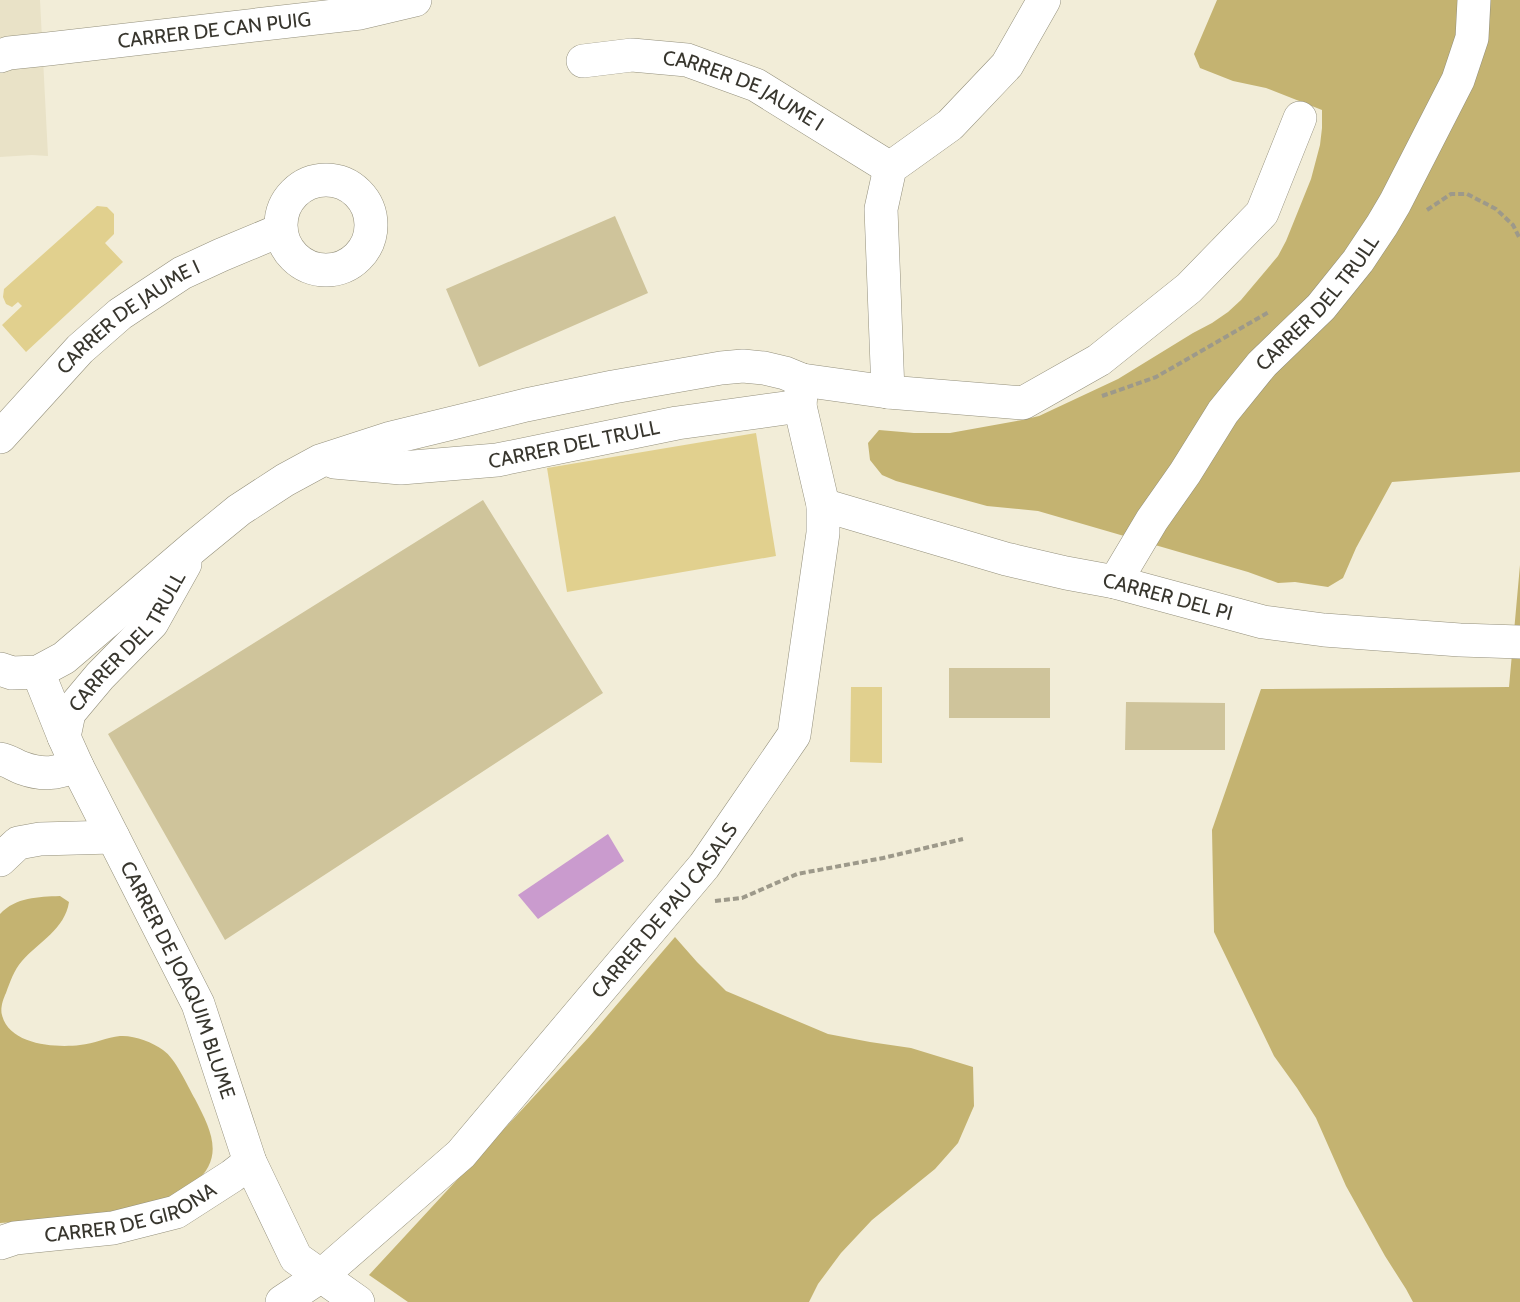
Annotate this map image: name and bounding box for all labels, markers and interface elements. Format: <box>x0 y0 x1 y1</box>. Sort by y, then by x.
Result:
street label: CARRER DE CAN PUIG <box>116 7 312 53</box>
street label: CARRER DE JAUME I <box>662 46 828 136</box>
street label: CARRER DEL TRULL <box>1251 231 1384 376</box>
street label: CARRER DE JAUME I <box>51 255 203 379</box>
street label: CARRER DEL TRULL <box>487 415 661 473</box>
street label: CARRER DEL TRULL <box>63 567 190 716</box>
street label: CARRER DEL PI <box>1101 568 1235 625</box>
street label: CARRER DE PAU CASALS <box>586 818 742 1003</box>
street label: CARRER DE JOAQUIM BLUME <box>115 857 240 1102</box>
street label: CARRER DE GIRONA <box>43 1177 221 1247</box>

